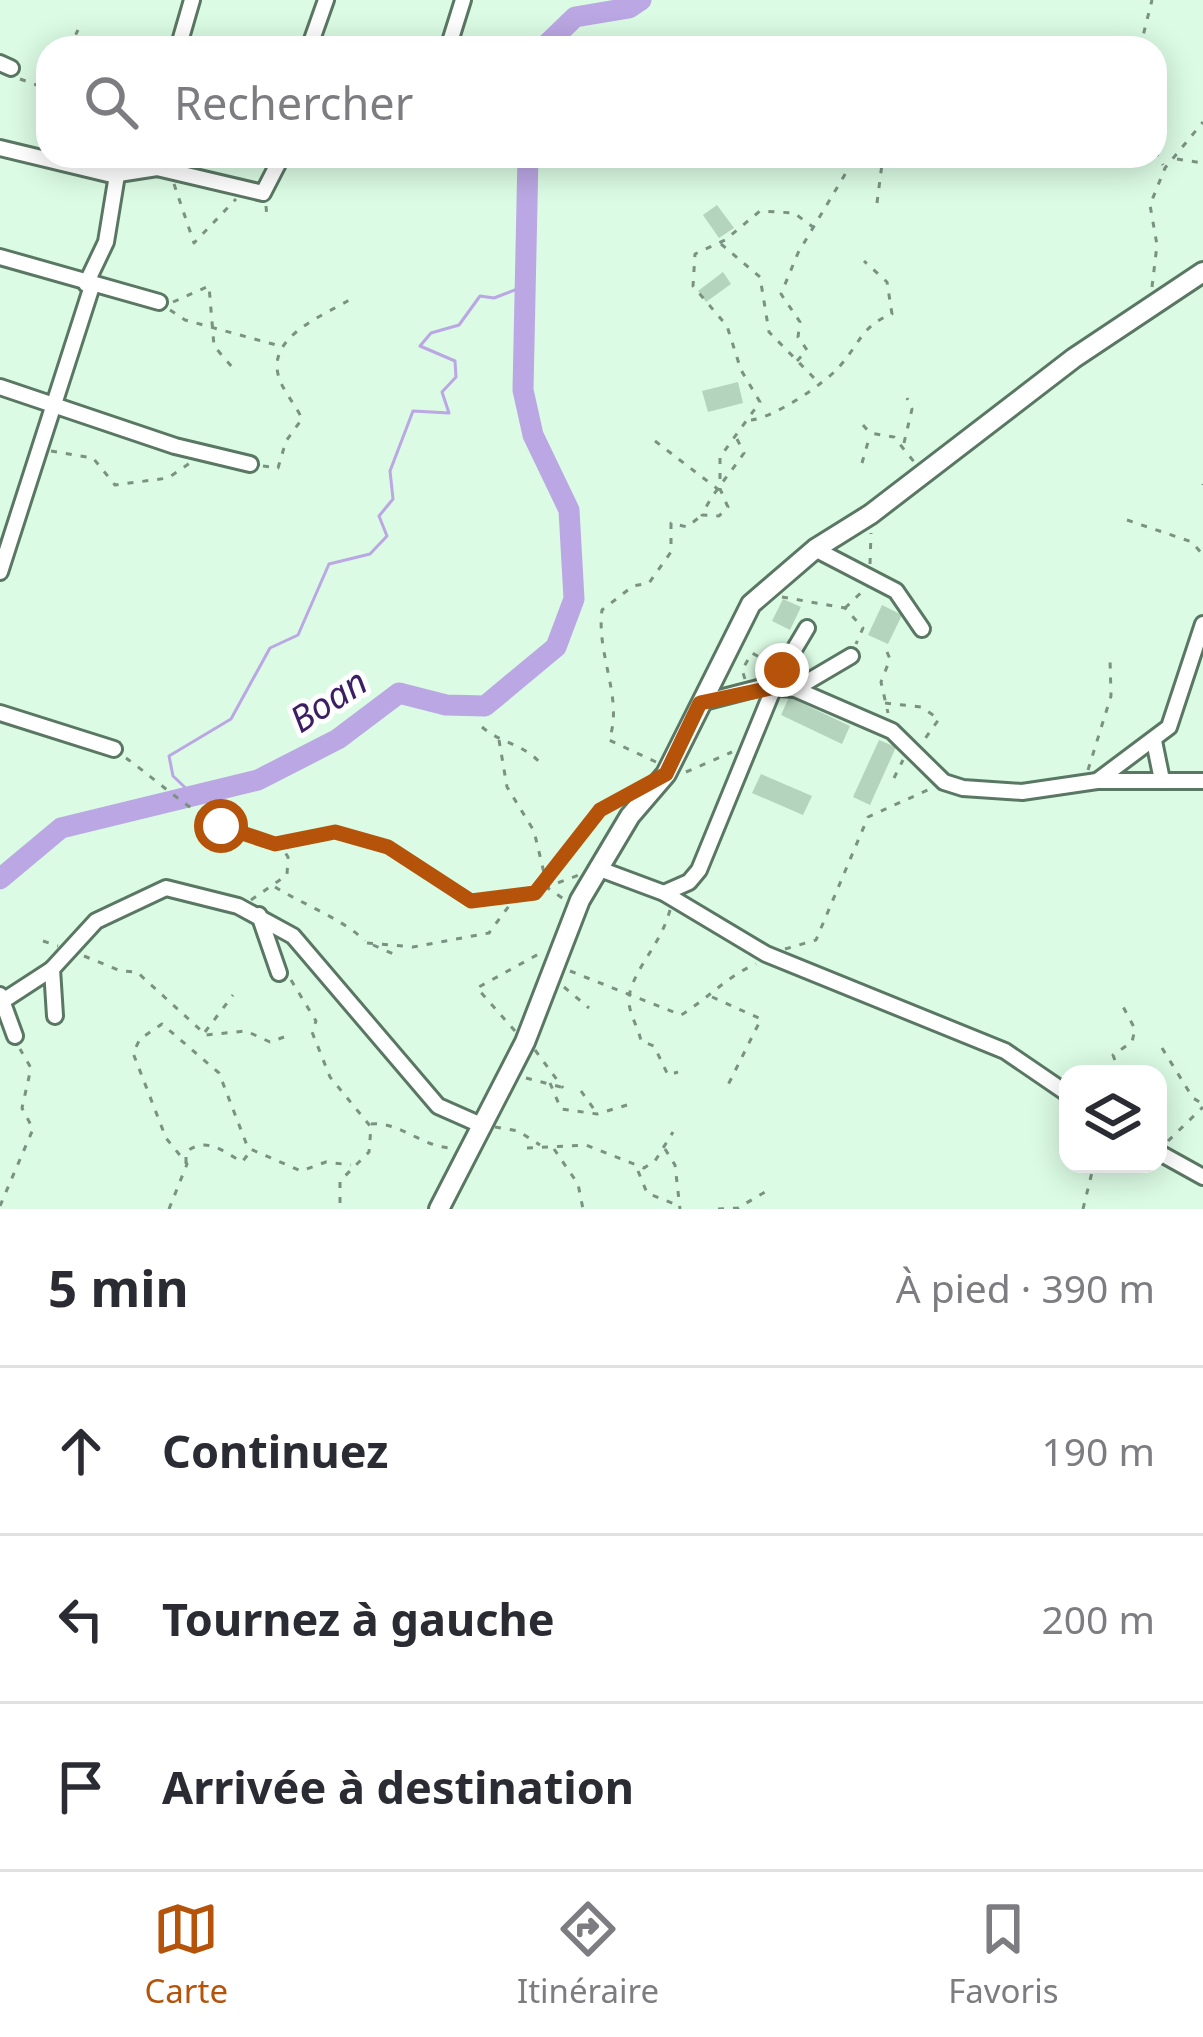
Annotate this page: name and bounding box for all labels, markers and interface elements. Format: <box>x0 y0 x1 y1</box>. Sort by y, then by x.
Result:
search box <box>36 36 1167 168</box>
icon: search <box>78 69 144 135</box>
text: Rechercher <box>174 72 413 133</box>
route end <box>755 643 809 697</box>
water label: Boan <box>280 657 376 743</box>
route start <box>194 799 248 853</box>
map controls <box>1059 1065 1167 1173</box>
button: layers <box>1059 1065 1167 1173</box>
text: 5 min <box>48 1252 189 1322</box>
text: À pied · 390 m <box>896 1261 1155 1314</box>
icon: ahead <box>48 1418 114 1484</box>
text: Continuez <box>162 1420 388 1481</box>
text: 190 m <box>1041 1424 1155 1477</box>
icon: left <box>48 1586 114 1652</box>
text: Tournez à gauche <box>162 1588 555 1649</box>
text: 200 m <box>1041 1592 1155 1645</box>
icon: arrive <box>48 1754 114 1820</box>
text: Arrivée à destination <box>162 1756 634 1817</box>
tab: Carte <box>144 1896 228 2013</box>
tab: Itinéraire <box>517 1896 659 2013</box>
tab: Favoris <box>948 1896 1058 2013</box>

